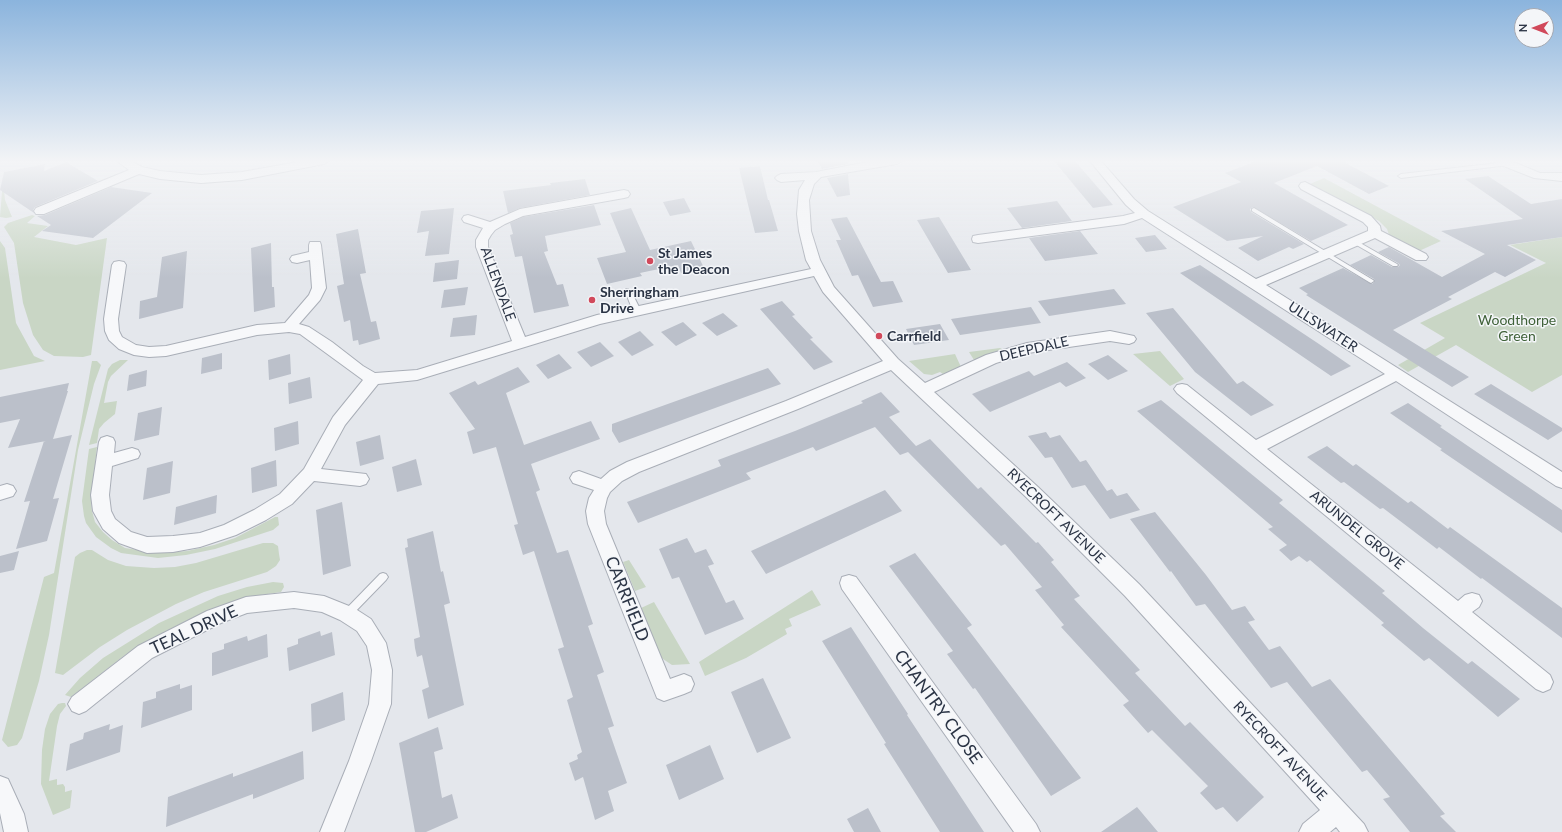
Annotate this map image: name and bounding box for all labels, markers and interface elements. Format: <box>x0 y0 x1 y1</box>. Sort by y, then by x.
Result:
north arrow <box>1514 8 1554 48</box>
text: N <box>1516 24 1529 32</box>
street label: ALLENDALE <box>477 245 519 323</box>
place label: St James the Deacon <box>658 245 730 278</box>
marker: St James the Deacon <box>645 256 655 266</box>
place label: Sherringham Drive <box>600 284 679 316</box>
marker: Sherringham Drive <box>587 295 597 305</box>
street label: ULLSWATER <box>1285 298 1361 356</box>
park label: Woodthorpe Green <box>1478 312 1556 344</box>
place label: Carrfield <box>887 328 941 344</box>
marker: Carrfield <box>874 331 884 341</box>
street label: DEEPDALE <box>998 333 1070 365</box>
street label: RYECROFT AVENUE <box>1004 465 1108 567</box>
street label: ARUNDEL GROVE <box>1307 487 1407 573</box>
street label: CARRFIELD <box>601 553 653 645</box>
street label: TEAL DRIVE <box>147 601 241 659</box>
street label: CHANTRY CLOSE <box>890 646 986 768</box>
street label: RYECROFT AVENUE <box>1230 698 1330 804</box>

